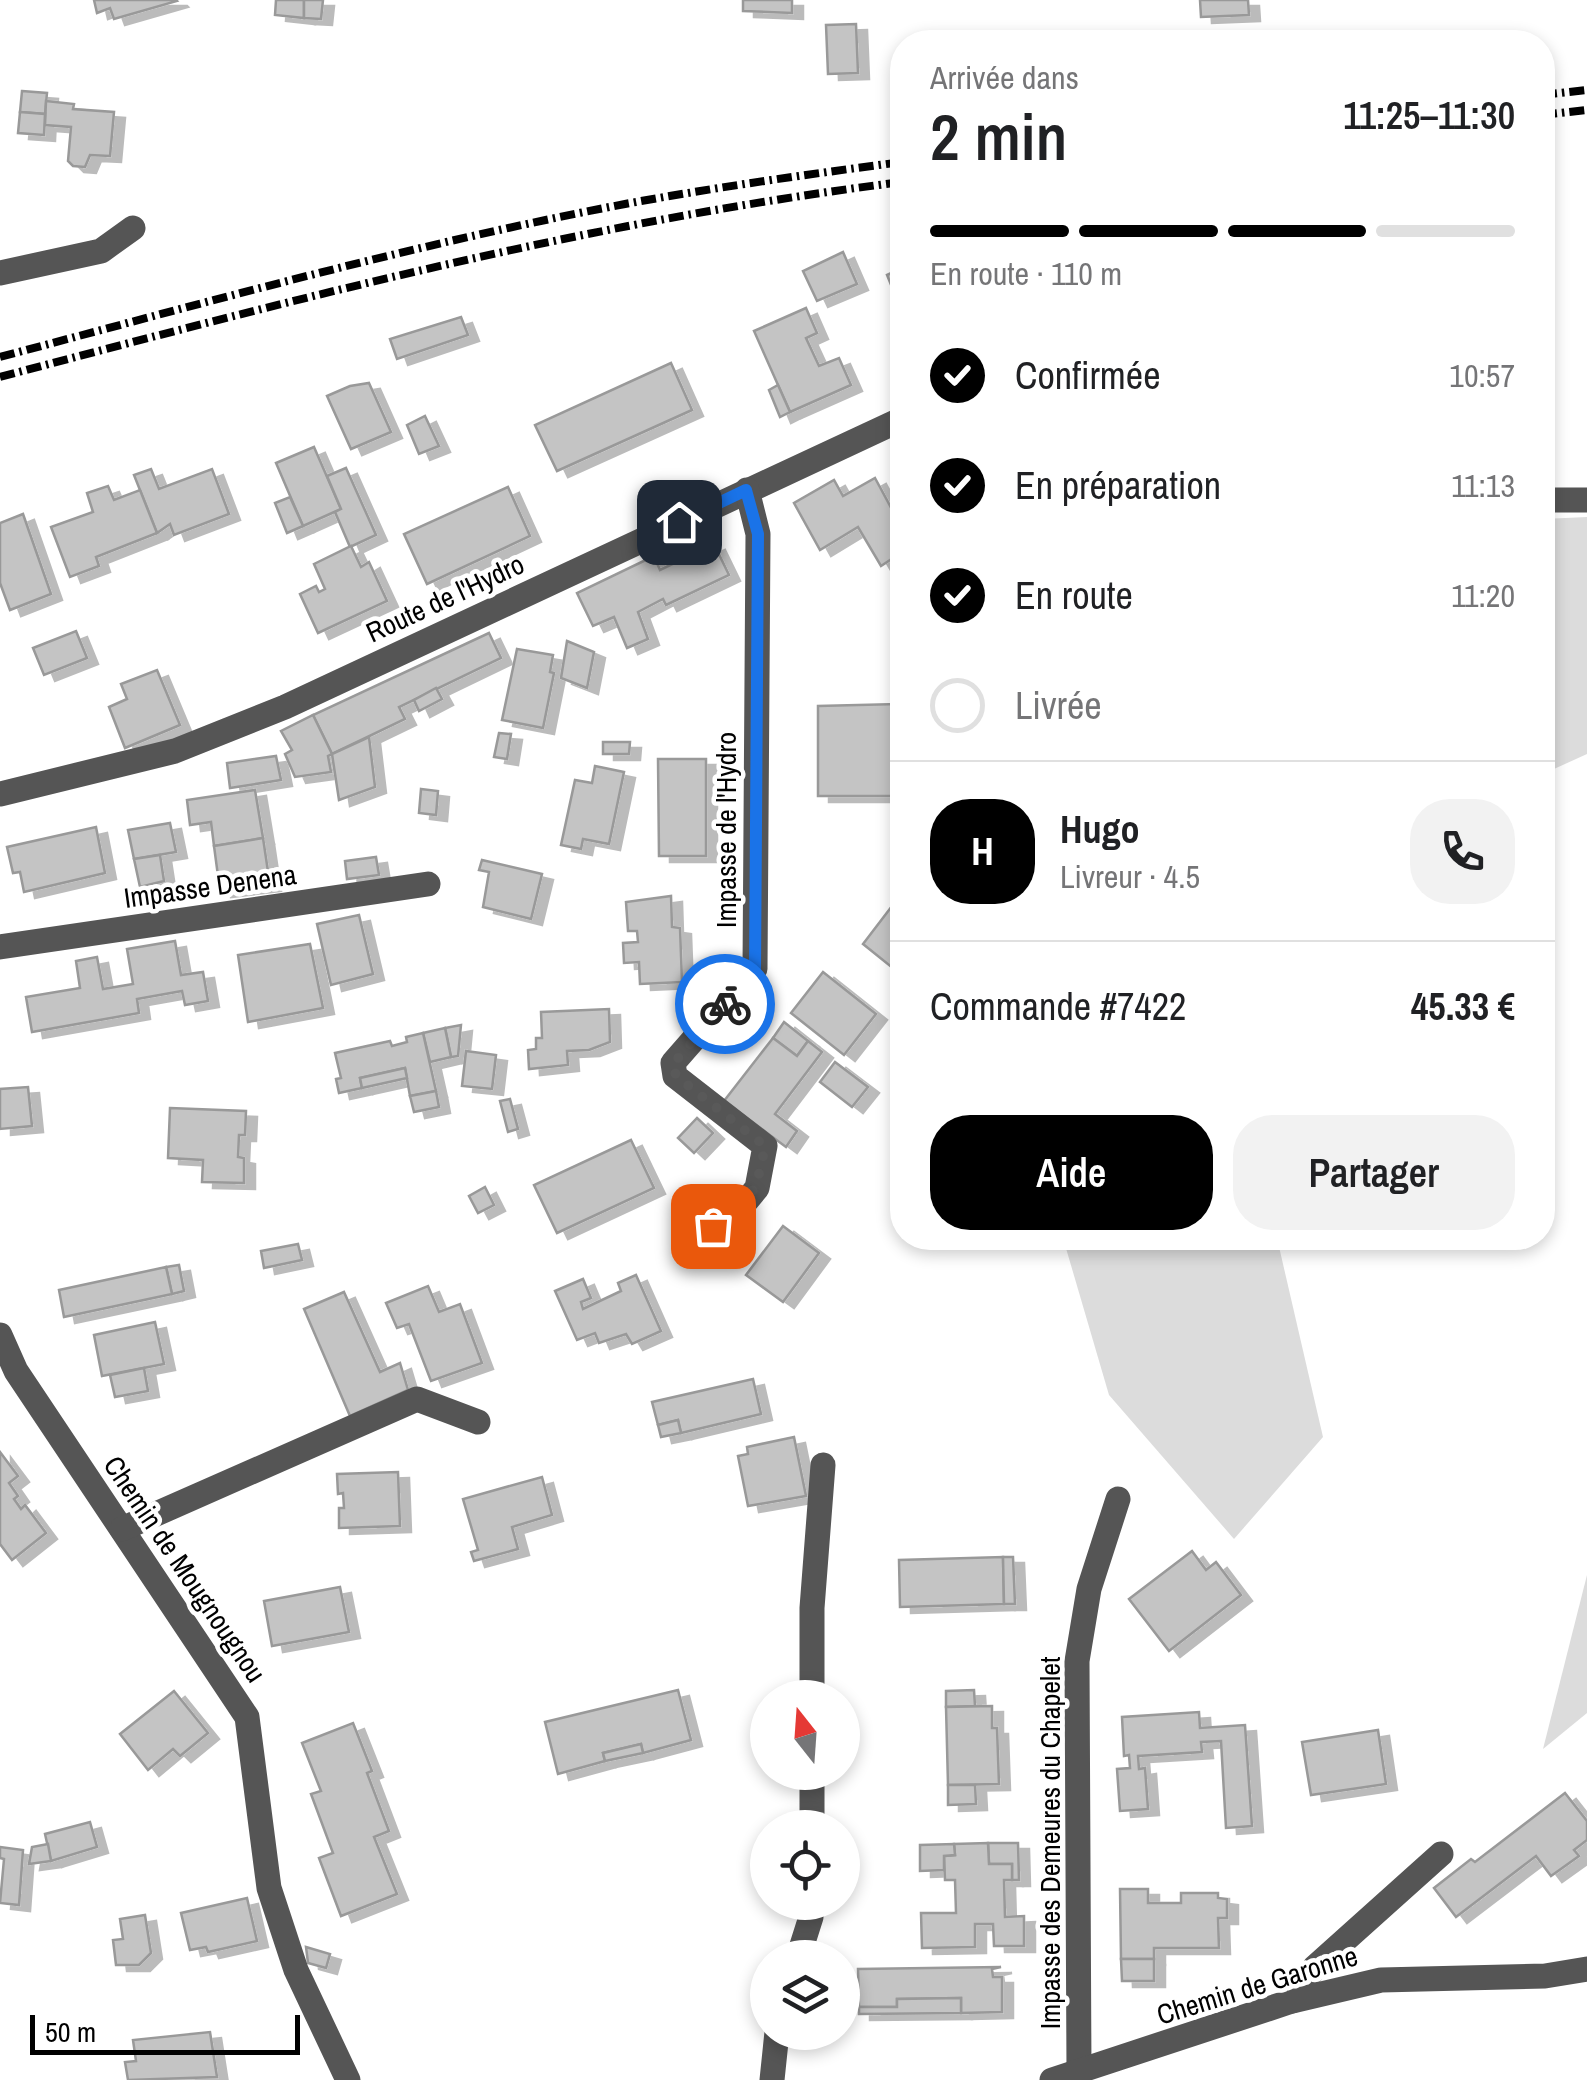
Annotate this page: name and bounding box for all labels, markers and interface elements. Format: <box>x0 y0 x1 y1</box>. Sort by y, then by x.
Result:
text: Arrivée dans <box>930 56 1079 99</box>
text: 11:25–11:30 <box>1343 90 1515 141</box>
text: 2 min <box>930 93 1067 180</box>
text: En route · 110 m <box>930 252 1122 295</box>
icon: check <box>930 348 985 403</box>
text: Confirmée <box>1015 350 1160 401</box>
text: 10:57 <box>1449 354 1515 397</box>
icon: check <box>930 458 985 513</box>
text: En préparation <box>1015 460 1221 511</box>
text: 11:13 <box>1451 464 1515 507</box>
pin <box>637 480 722 565</box>
icon: home <box>652 495 707 550</box>
street label: Route de l'Hydro <box>360 545 530 651</box>
icon: check <box>930 568 985 623</box>
text: En route <box>1015 570 1133 621</box>
text: 11:20 <box>1451 574 1515 617</box>
text: Livrée <box>1015 680 1102 731</box>
street label: Impasse de l'Hydro <box>707 732 745 928</box>
button: phone <box>1410 799 1515 904</box>
text: Hugo <box>1060 804 1140 855</box>
text: H <box>971 826 994 877</box>
street label: Impasse Denena <box>121 855 299 917</box>
text: Livreur · 4.5 <box>1060 855 1200 898</box>
courier <box>675 954 775 1054</box>
icon: bike <box>698 977 753 1032</box>
text: Commande #7422 <box>930 981 1186 1032</box>
text: 45.33 € <box>1411 981 1515 1032</box>
button: Aide <box>930 1115 1213 1230</box>
button: Partager <box>1233 1115 1515 1230</box>
pin <box>671 1184 756 1269</box>
icon: bag <box>686 1199 741 1254</box>
street label: Chemin de Mougnougnou <box>95 1448 275 1690</box>
street label: Impasse des Demeures du Chapelet <box>1031 1657 1069 2029</box>
north arrow <box>750 1680 860 1790</box>
map controls <box>750 1680 860 2050</box>
button: locate <box>750 1810 860 1920</box>
street label: Chemin de Garonne <box>1152 1936 1362 2034</box>
button: layers <box>750 1940 860 2050</box>
scale bar <box>30 2010 300 2054</box>
text: 50 m <box>45 2013 96 2051</box>

